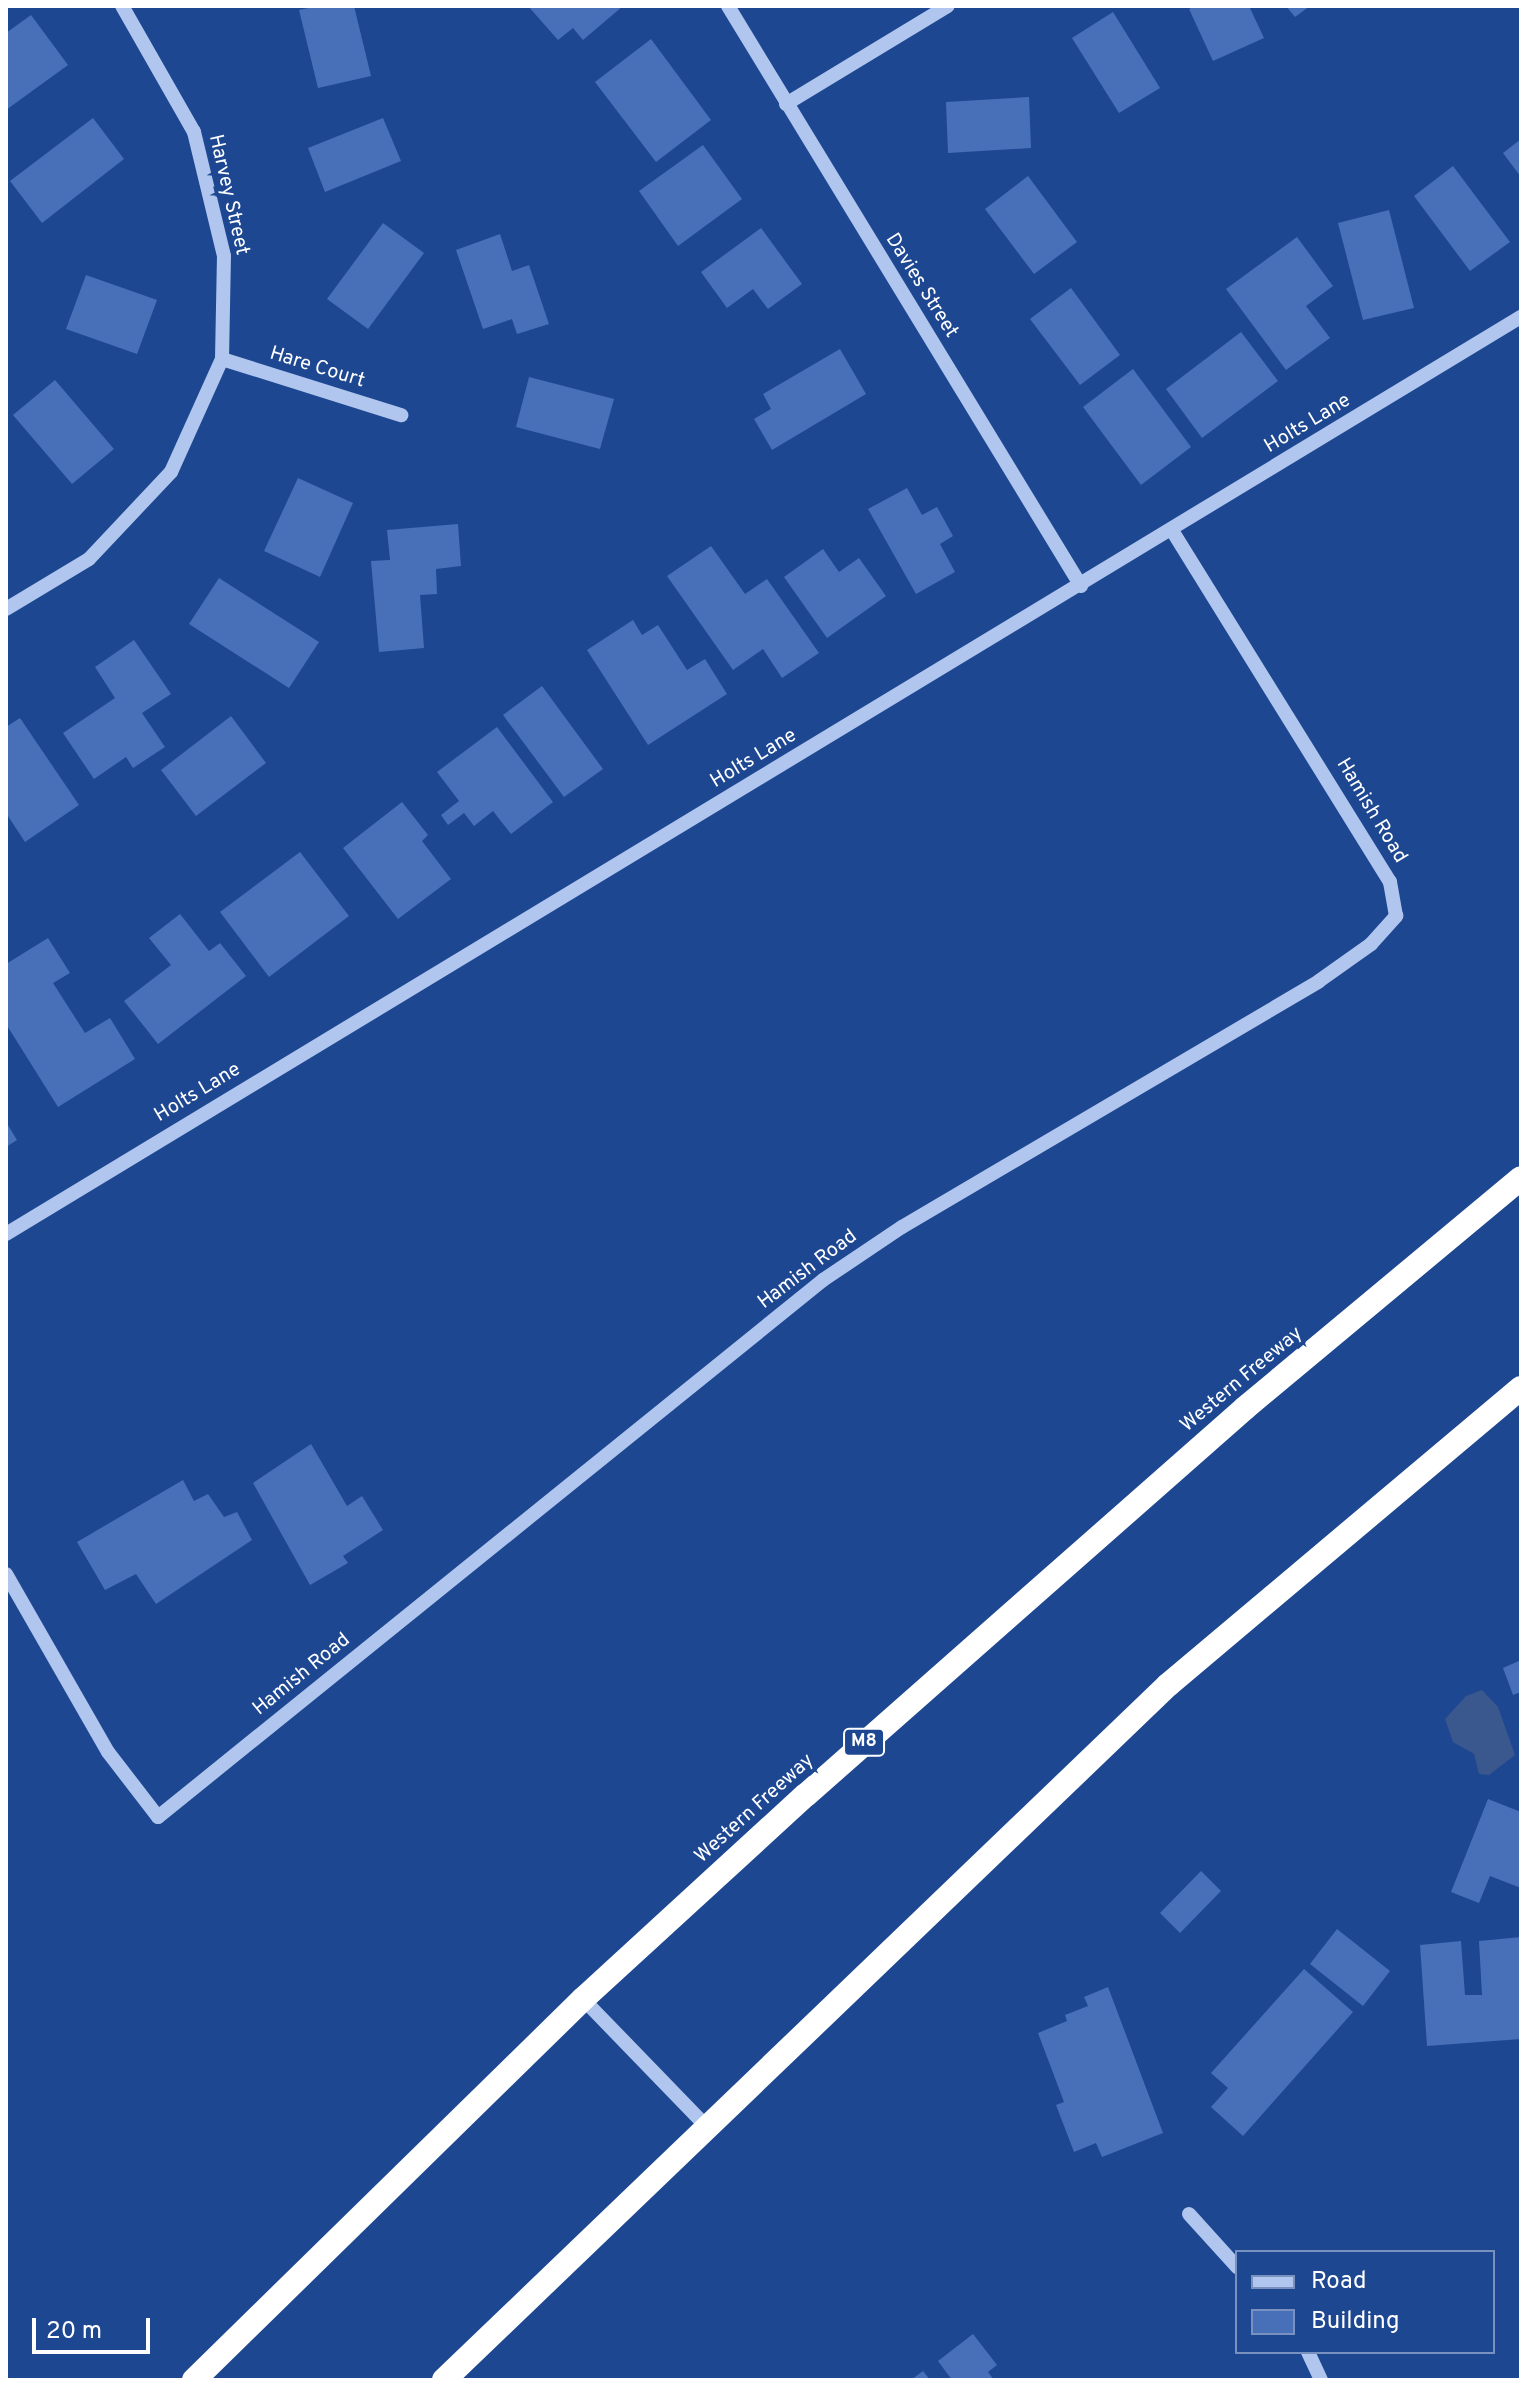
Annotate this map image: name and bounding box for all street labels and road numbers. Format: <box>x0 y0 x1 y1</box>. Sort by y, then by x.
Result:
street label: Harvey Street <box>202 132 254 258</box>
street label: Davies Street <box>879 229 963 343</box>
street label: Hare Court <box>267 342 367 394</box>
street label: Holts Lane <box>1261 389 1355 459</box>
street label: Holts Lane <box>707 724 801 794</box>
street label: Hamish Road <box>1330 754 1412 868</box>
street label: Holts Lane <box>151 1058 245 1128</box>
street label: Hamish Road <box>754 1225 862 1315</box>
street label: Western Freeway <box>1176 1322 1308 1438</box>
street label: Hamish Road <box>249 1629 355 1721</box>
road number: M8 <box>842 1728 886 1756</box>
street label: Western Freeway <box>691 1749 819 1869</box>

